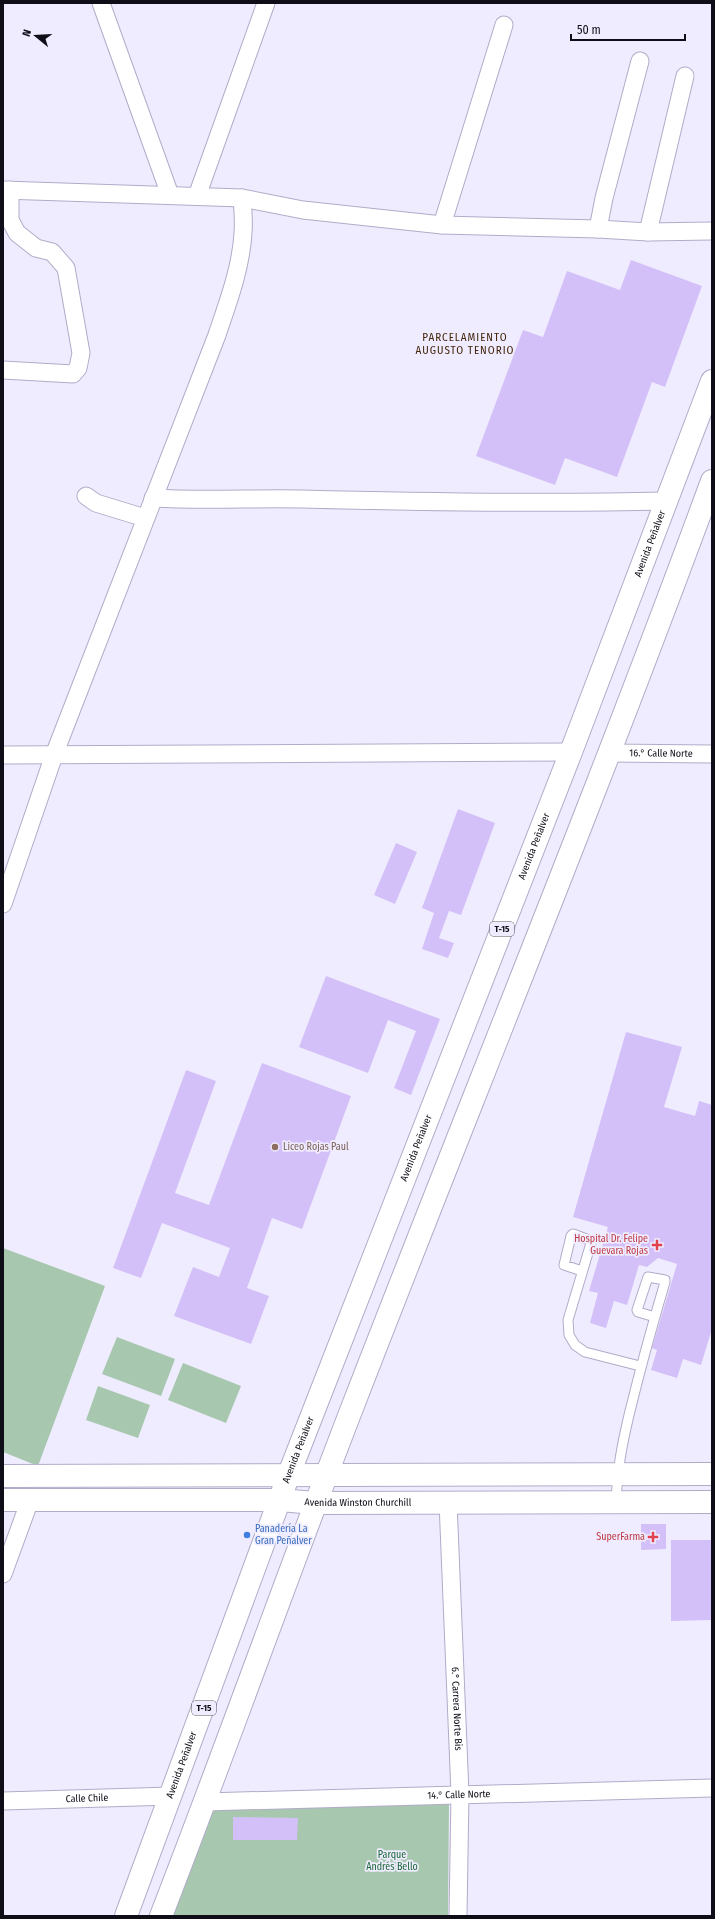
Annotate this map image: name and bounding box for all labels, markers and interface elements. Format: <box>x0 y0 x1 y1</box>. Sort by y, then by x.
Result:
north arrow <box>16 16 56 56</box>
scale bar <box>571 16 685 42</box>
text: 50 m <box>577 23 601 37</box>
text: N <box>20 28 34 38</box>
district label: PARCELAMIENTO AUGUSTO TENORIO <box>416 331 514 357</box>
street label: Avenida Peñalver <box>632 508 668 579</box>
street label: 16.° Calle Norte <box>629 747 693 760</box>
street label: Avenida Peñalver <box>516 811 553 881</box>
road number: T-15 <box>490 922 514 936</box>
street label: Avenida Peñalver <box>398 1113 435 1183</box>
place label: Liceo Rojas Paul <box>283 1141 349 1153</box>
marker: Liceo Rojas Paul <box>270 1142 280 1152</box>
place label: Hospital Dr. Felipe Guevara Rojas <box>574 1233 648 1257</box>
marker: Hospital Dr. Felipe Guevara Rojas <box>651 1239 663 1251</box>
street label: Avenida Peñalver <box>280 1414 317 1485</box>
street label: Avenida Winston Churchill <box>304 1496 412 1509</box>
place label: Panadería La Gran Peñalver <box>255 1522 312 1547</box>
marker: Panadería La Gran Peñalver <box>242 1530 252 1540</box>
place label: SuperFarma <box>596 1531 645 1543</box>
marker: SuperFarma <box>648 1532 658 1542</box>
street label: 6.° Carrera Norte Bis <box>449 1667 464 1751</box>
road number: T-15 <box>192 1701 216 1715</box>
street label: Avenida Peñalver <box>164 1729 200 1800</box>
street label: 14.° Calle Norte <box>427 1788 491 1802</box>
street label: Calle Chile <box>65 1792 109 1805</box>
park label: Parque Andrés Bello <box>366 1849 418 1873</box>

